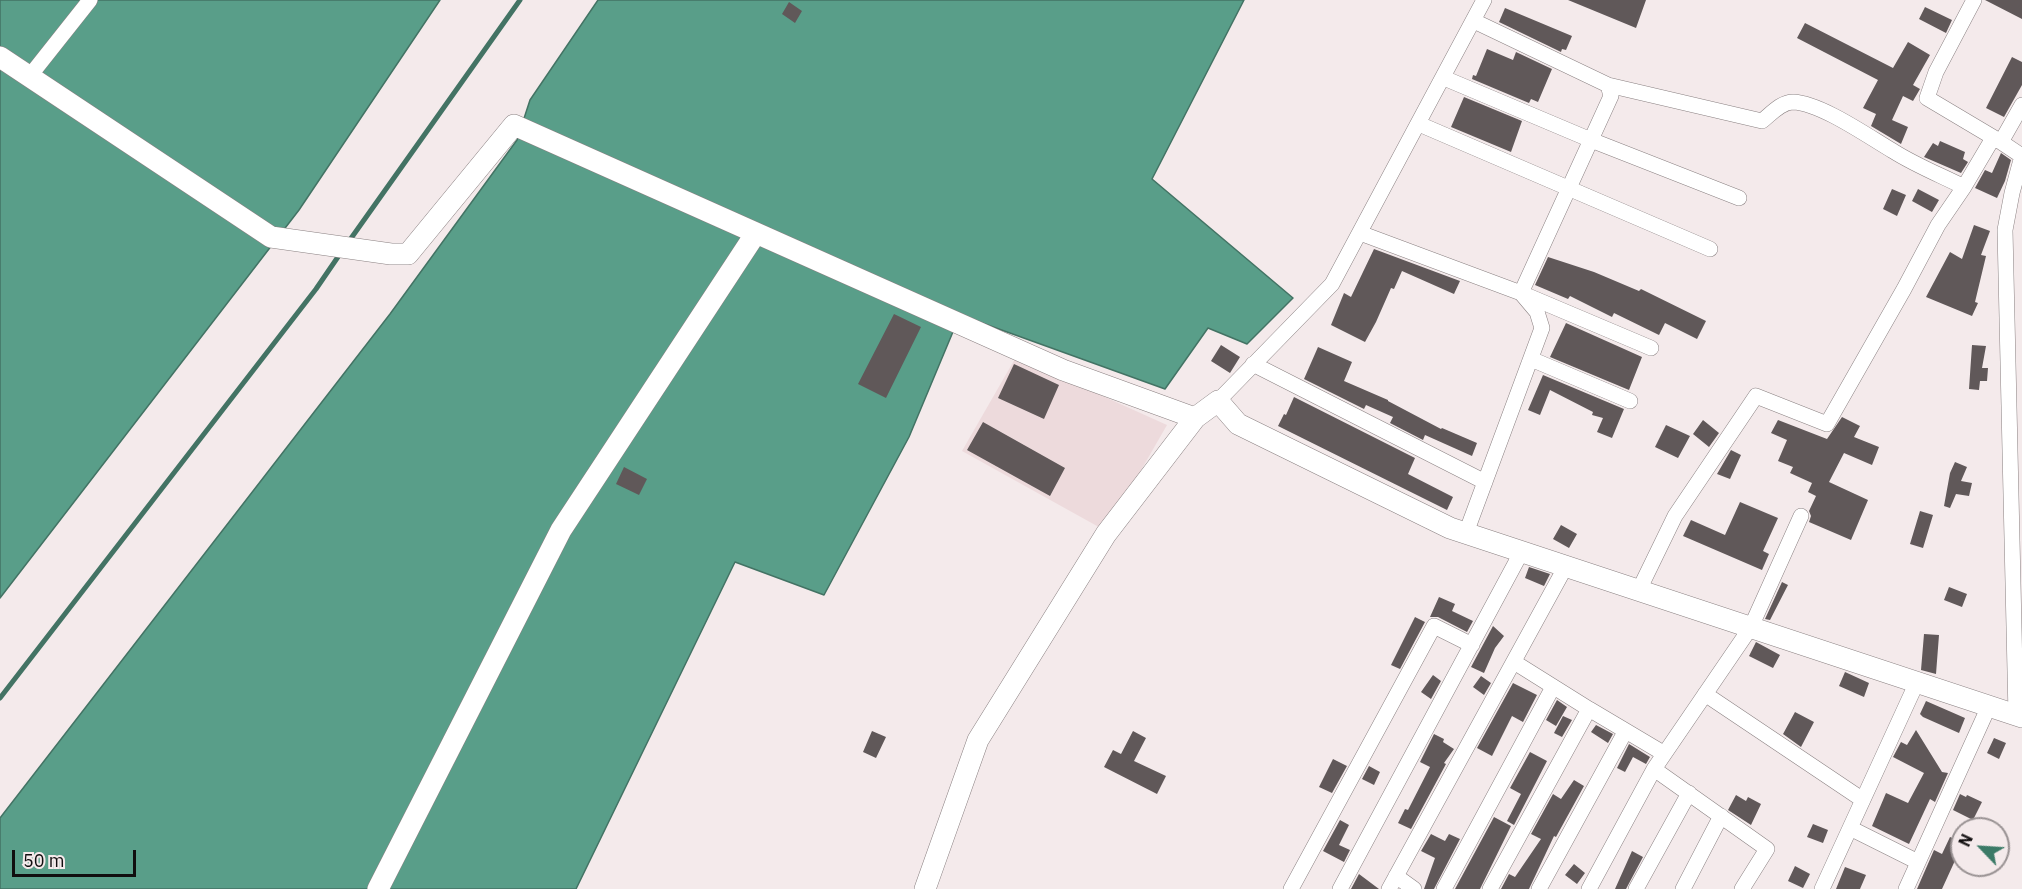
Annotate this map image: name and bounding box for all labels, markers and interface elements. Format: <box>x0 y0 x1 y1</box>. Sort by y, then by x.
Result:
north arrow <box>1950 817 2010 877</box>
text: N <box>1954 831 1977 850</box>
scale bar <box>15 838 140 876</box>
text: 50 m <box>23 849 65 872</box>

